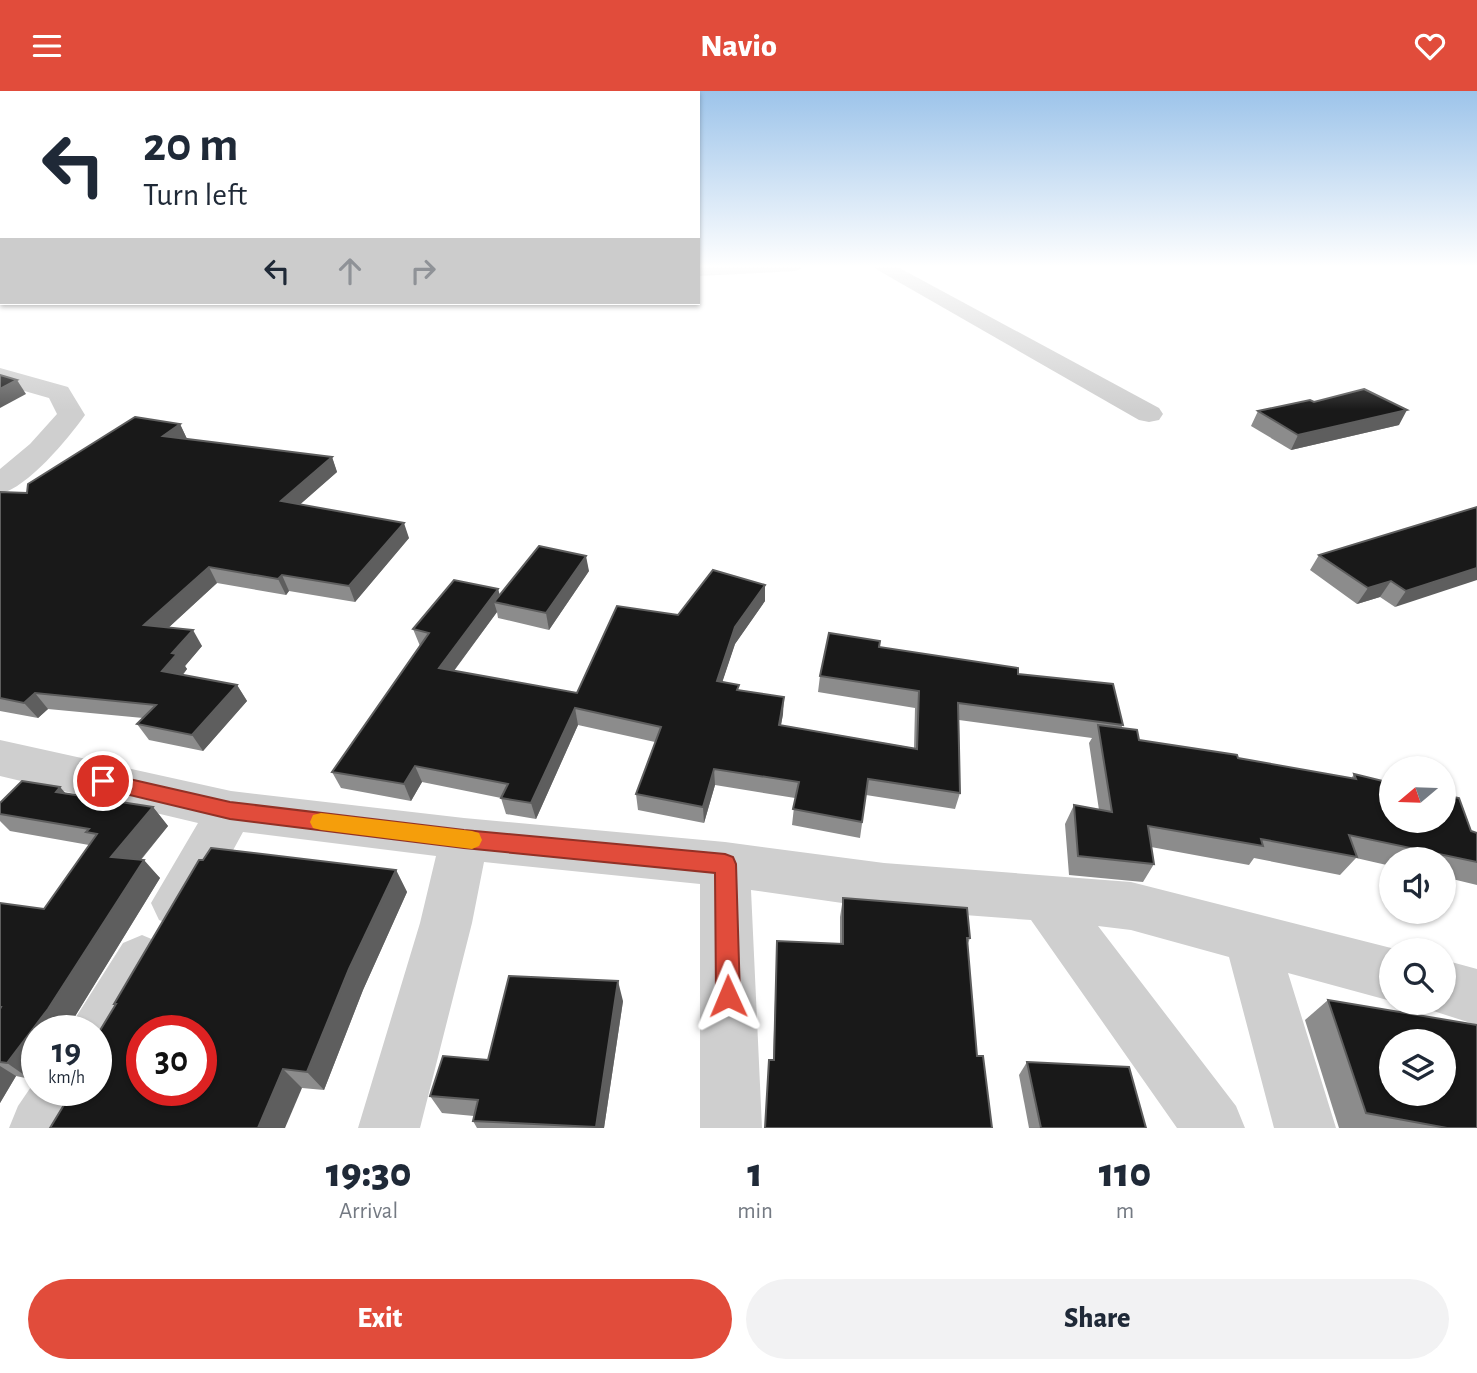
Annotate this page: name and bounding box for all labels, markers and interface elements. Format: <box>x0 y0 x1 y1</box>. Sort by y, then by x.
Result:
icon: menu <box>28 27 66 65</box>
icon: heart <box>1411 27 1449 65</box>
text: Navio <box>700 30 777 62</box>
icon: left <box>28 119 119 210</box>
text: 20 m <box>143 121 239 170</box>
text: Turn left <box>143 179 247 211</box>
icon: left <box>258 252 296 290</box>
icon: ahead <box>331 252 369 290</box>
icon: right <box>404 252 442 290</box>
pin <box>73 751 133 811</box>
north arrow <box>1379 756 1456 833</box>
map controls <box>1379 756 1456 1106</box>
icon: arrive <box>84 762 122 800</box>
button: sound <box>1379 847 1456 924</box>
button: search <box>1379 938 1456 1015</box>
position arrow <box>691 959 765 1033</box>
speed limit sign: 30 <box>126 1015 217 1106</box>
button: layers <box>1379 1029 1456 1106</box>
text: 19 <box>52 1034 81 1069</box>
text: km/h <box>48 1069 85 1087</box>
text: 19:30 <box>326 1152 411 1194</box>
text: 1 <box>747 1152 763 1194</box>
text: 110 <box>1099 1152 1151 1194</box>
text: Arrival <box>339 1200 398 1223</box>
text: min <box>737 1200 773 1223</box>
text: m <box>1116 1200 1134 1223</box>
button: Exit <box>28 1279 732 1359</box>
button: Share <box>746 1279 1449 1359</box>

